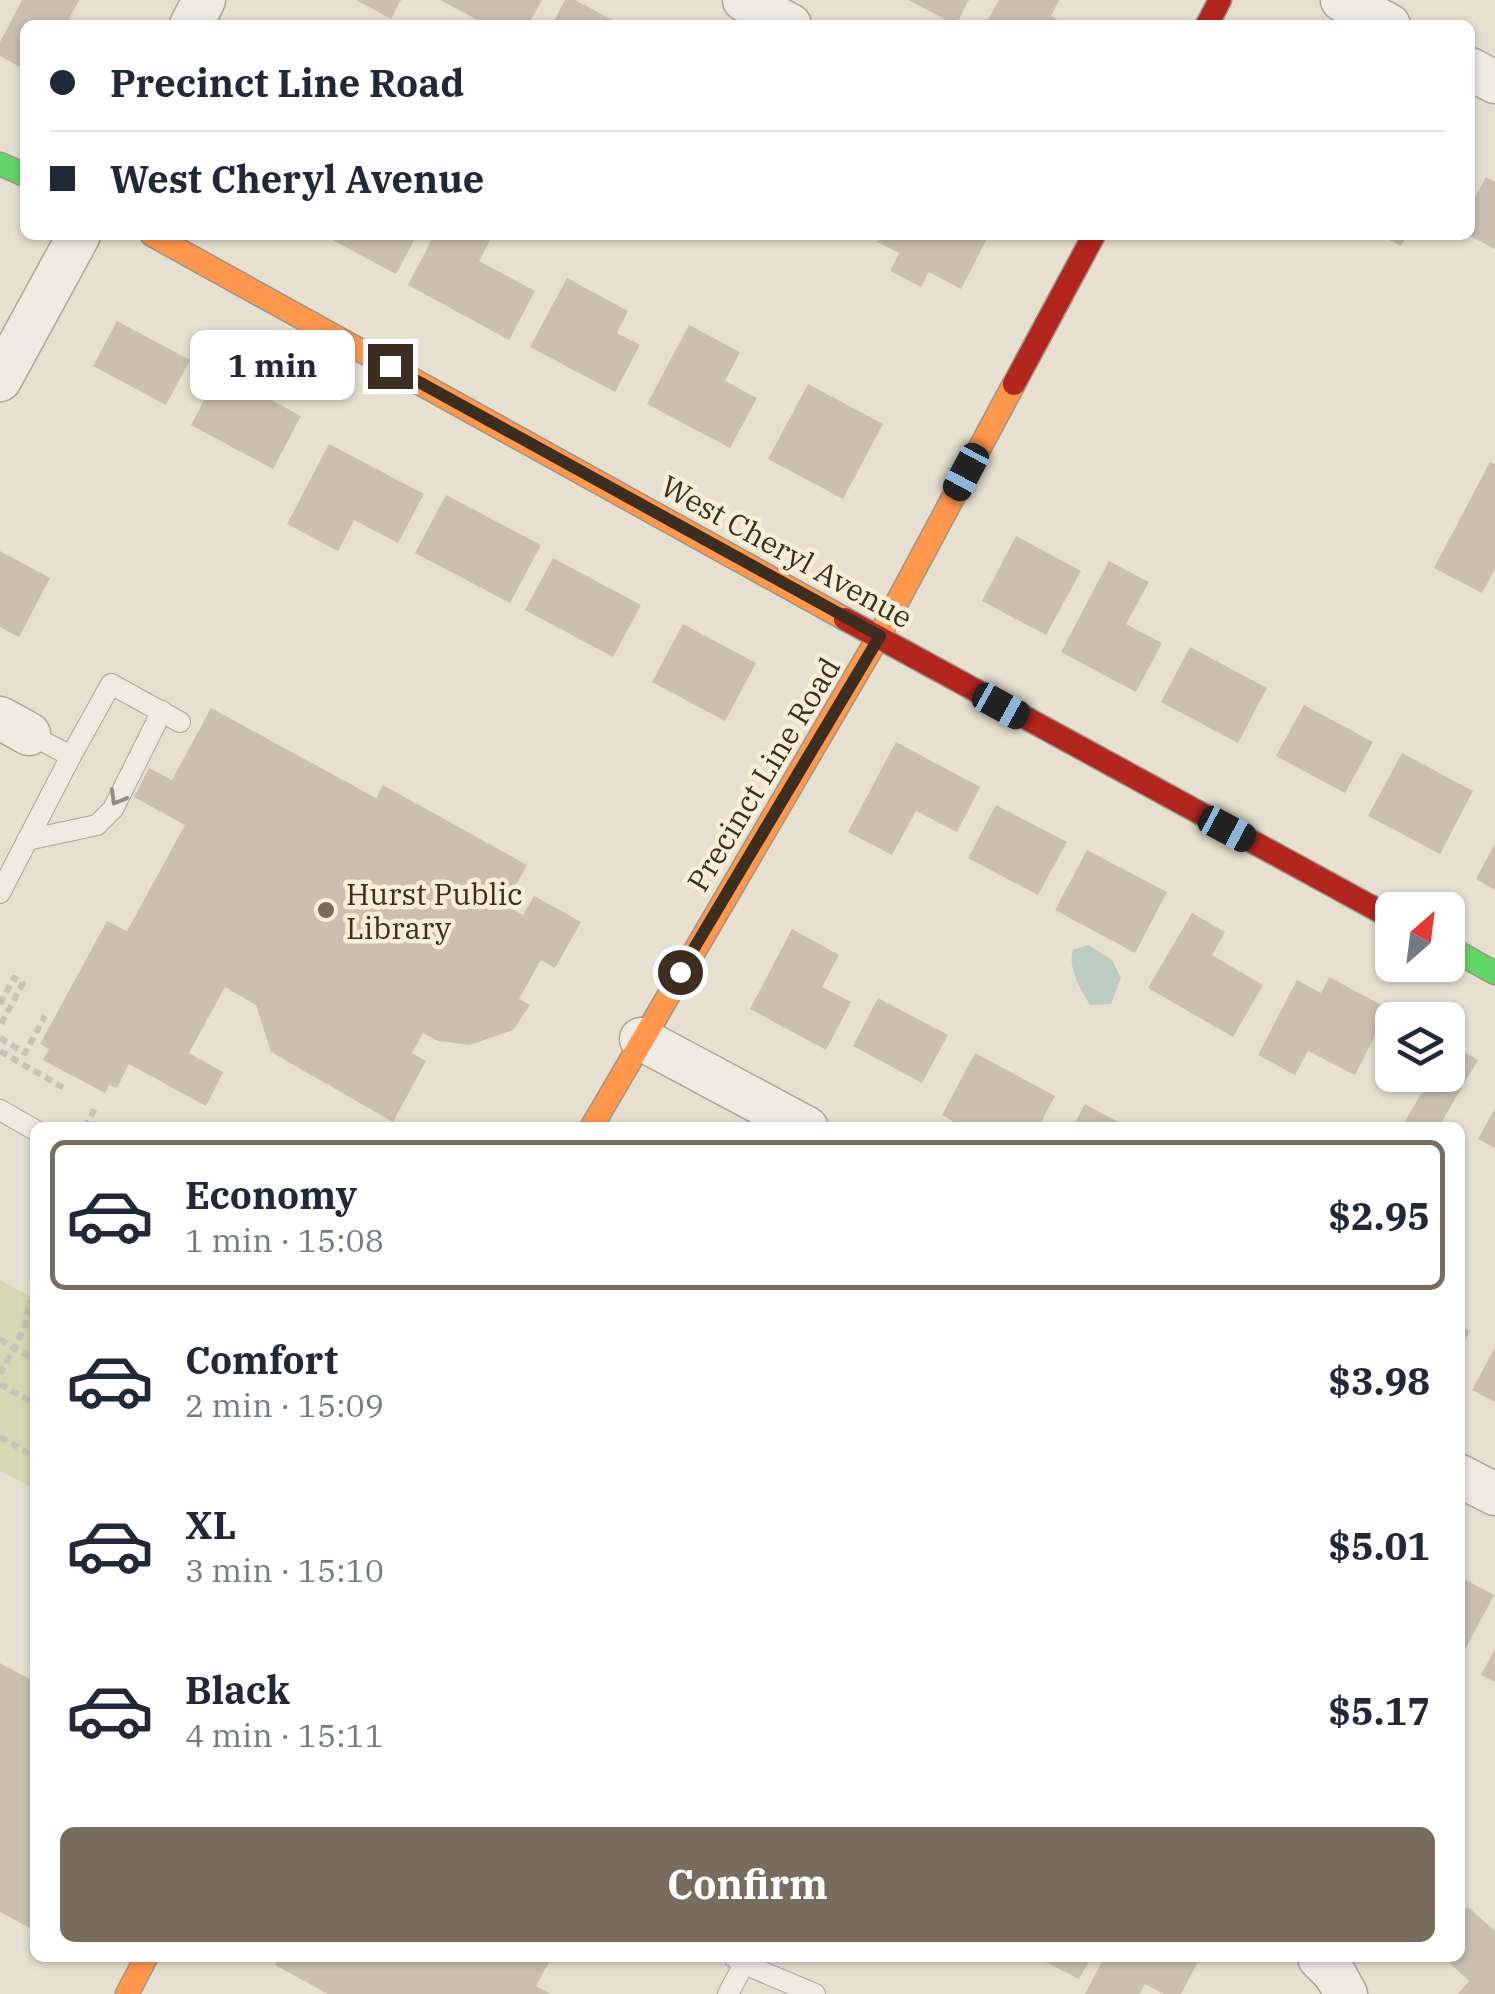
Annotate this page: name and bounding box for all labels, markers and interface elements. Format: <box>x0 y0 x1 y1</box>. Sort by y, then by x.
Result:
text: Precinct Line Road <box>110 58 464 107</box>
text: West Cheryl Avenue <box>110 154 484 203</box>
callout: 1 min <box>190 331 355 401</box>
text: 1 min <box>228 344 317 386</box>
route end <box>368 344 413 389</box>
car <box>939 438 993 506</box>
street label: West Cheryl Avenue <box>654 466 920 636</box>
street label: Precinct Line Road <box>678 650 848 898</box>
car <box>967 678 1035 734</box>
one-way arrow <box>110 787 130 805</box>
car <box>1193 802 1261 856</box>
place label: Hurst Public Library <box>346 874 523 947</box>
north arrow <box>1375 892 1465 982</box>
map controls <box>1375 892 1465 1092</box>
marker: Hurst Public Library <box>315 899 337 921</box>
route start <box>658 950 703 995</box>
button: layers <box>1375 1002 1465 1092</box>
icon: car <box>65 1170 155 1260</box>
text: Economy <box>185 1170 357 1219</box>
text: $2.95 <box>1328 1191 1430 1240</box>
text: 1 min · 15:08 <box>185 1219 384 1261</box>
icon: car <box>65 1335 155 1425</box>
text: Comfort <box>185 1335 338 1384</box>
text: $3.98 <box>1328 1356 1430 1405</box>
text: 2 min · 15:09 <box>185 1384 384 1426</box>
icon: car <box>65 1500 155 1590</box>
text: XL <box>185 1500 236 1549</box>
text: $5.01 <box>1328 1521 1430 1570</box>
text: 3 min · 15:10 <box>185 1549 384 1591</box>
icon: car <box>65 1665 155 1755</box>
text: Black <box>185 1665 290 1714</box>
text: $5.17 <box>1328 1686 1430 1735</box>
text: 4 min · 15:11 <box>185 1714 384 1756</box>
button: Confirm <box>60 1827 1435 1942</box>

